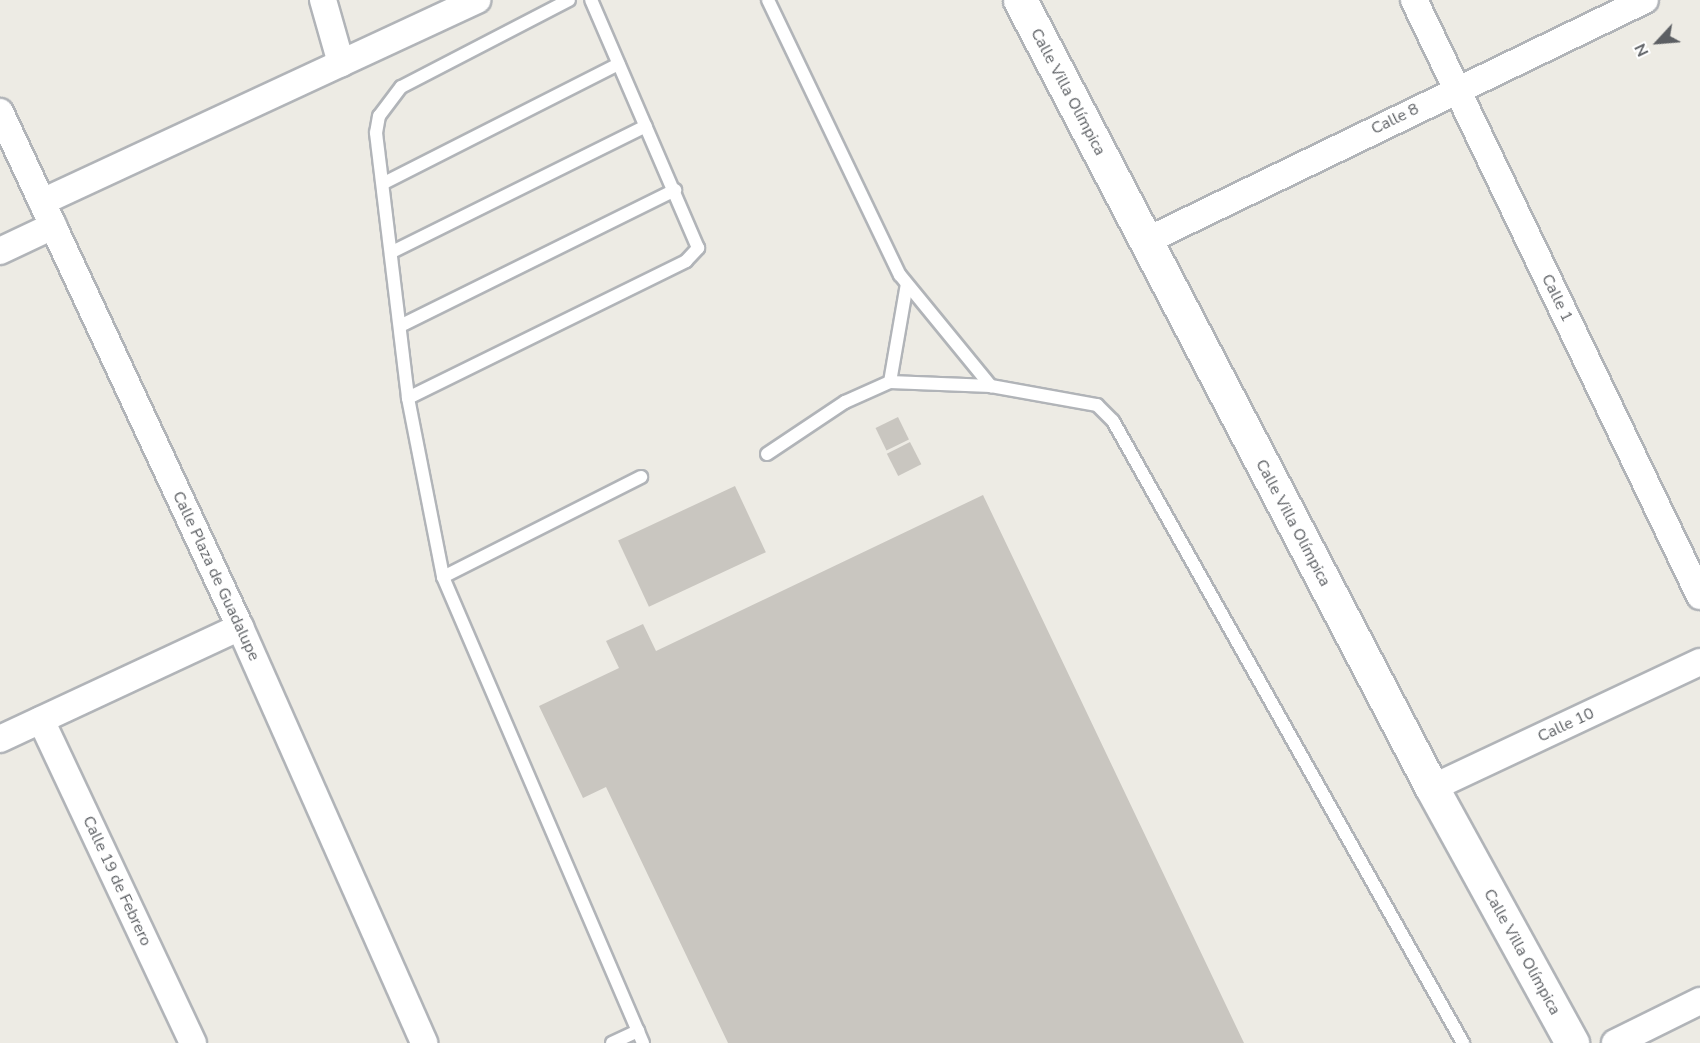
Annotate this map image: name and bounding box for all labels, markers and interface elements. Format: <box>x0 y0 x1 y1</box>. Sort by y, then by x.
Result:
north arrow <box>1628 12 1688 72</box>
street label: Calle Villa Olímpica <box>1026 25 1110 159</box>
text: N <box>1629 40 1654 60</box>
street label: Calle 8 <box>1368 99 1422 139</box>
street label: Calle 1 <box>1537 271 1577 325</box>
street label: Calle Villa Olímpica <box>1251 456 1335 590</box>
street label: Calle Plaza de Guadalupe <box>168 488 264 664</box>
street label: Calle 10 <box>1535 704 1597 746</box>
street label: Calle 19 de Febrero <box>78 813 156 949</box>
street label: Calle Villa Olímpica <box>1479 886 1565 1018</box>

